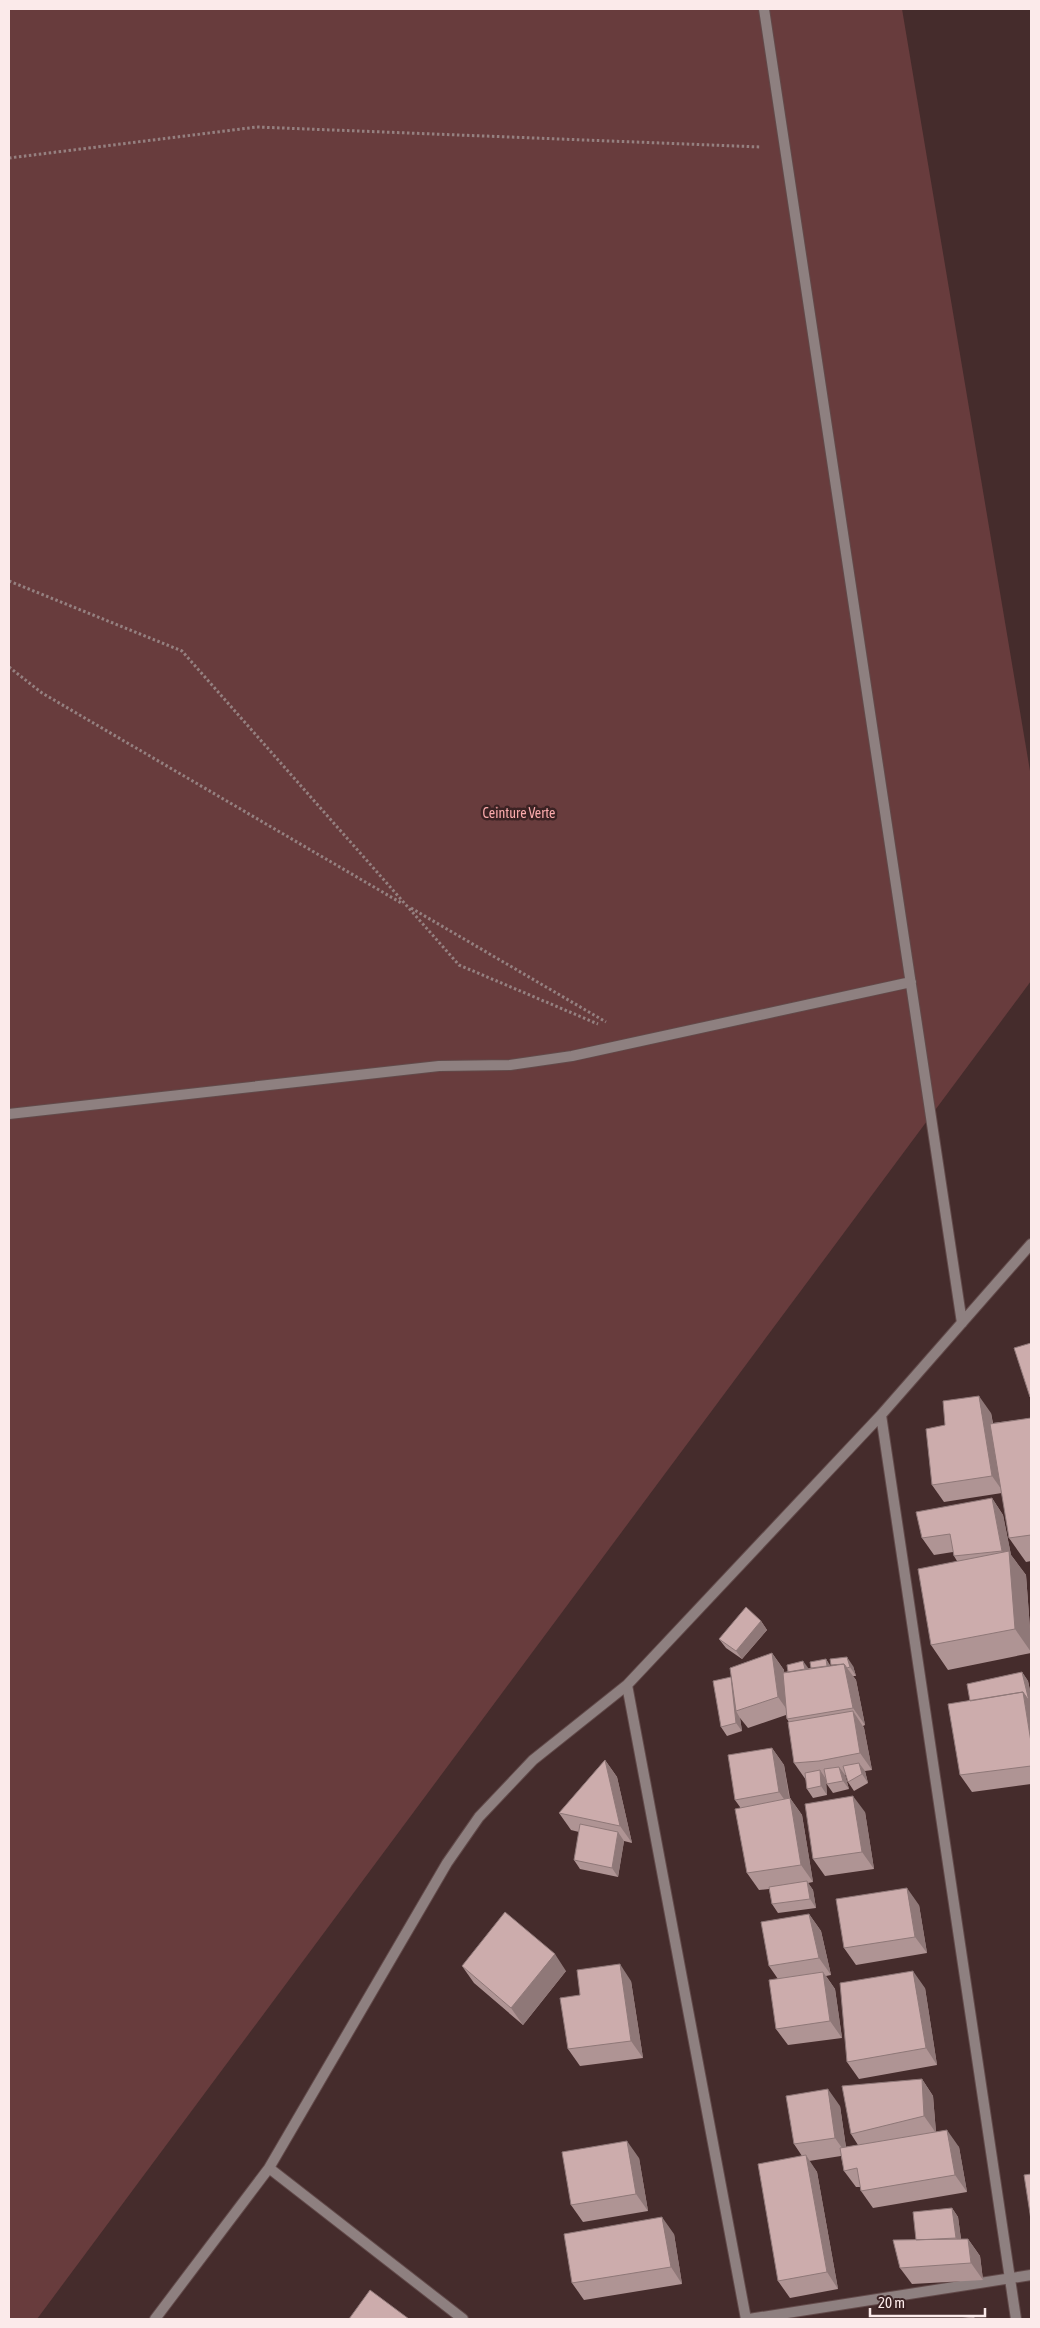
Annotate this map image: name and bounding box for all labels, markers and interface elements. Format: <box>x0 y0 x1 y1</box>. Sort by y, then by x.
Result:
park label: Ceinture Verte <box>483 805 555 821</box>
scale bar <box>870 2286 985 2318</box>
text: 20 m <box>878 2294 905 2311</box>

